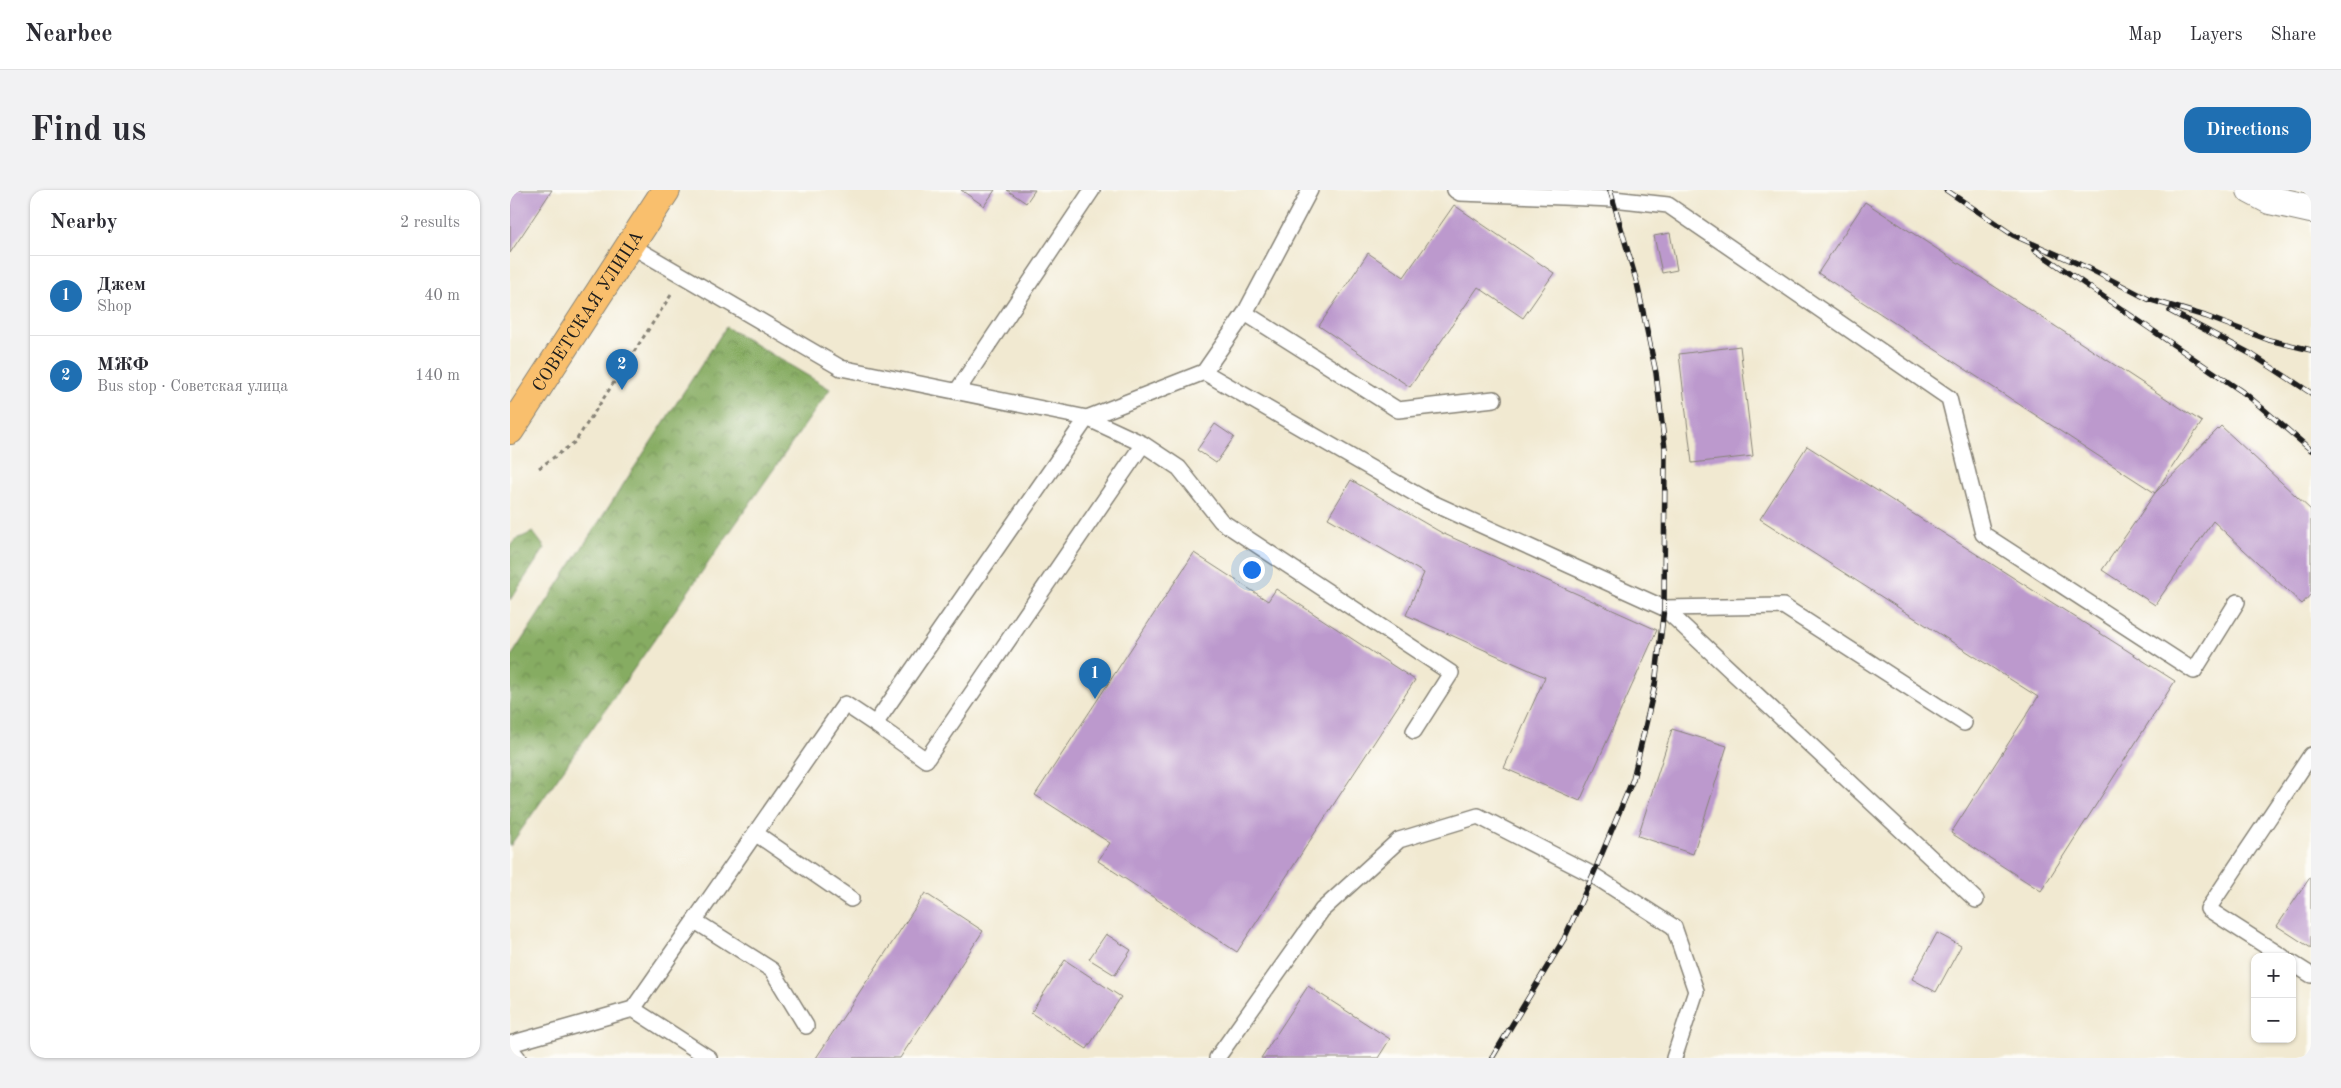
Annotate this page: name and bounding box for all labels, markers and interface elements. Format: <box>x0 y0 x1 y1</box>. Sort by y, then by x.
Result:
text: Nearbee <box>25 23 113 47</box>
text: Map <box>2128 26 2162 44</box>
text: Layers <box>2190 26 2242 44</box>
text: Share <box>2270 26 2316 44</box>
button: Directions <box>2184 107 2311 153</box>
text: Find us <box>30 113 146 148</box>
text: Nearby <box>50 212 118 233</box>
text: 2 results <box>400 215 460 231</box>
street label: СОВЕТСКАЯ УЛИЦА <box>530 228 647 395</box>
text: Джем <box>97 276 146 295</box>
text: 1 <box>61 288 71 304</box>
text: 40 m <box>424 288 460 304</box>
text: Shop <box>97 299 132 315</box>
pin: 2 <box>606 349 638 390</box>
text: МЖФ <box>97 356 149 375</box>
text: 2 <box>61 368 71 384</box>
text: 140 m <box>415 368 460 384</box>
text: Bus stop · Советская улица <box>97 379 288 395</box>
your location <box>1239 557 1265 583</box>
pin: 1 <box>1079 658 1111 699</box>
map controls <box>2251 953 2296 1043</box>
button: + <box>2251 953 2296 998</box>
button: − <box>2251 998 2296 1043</box>

